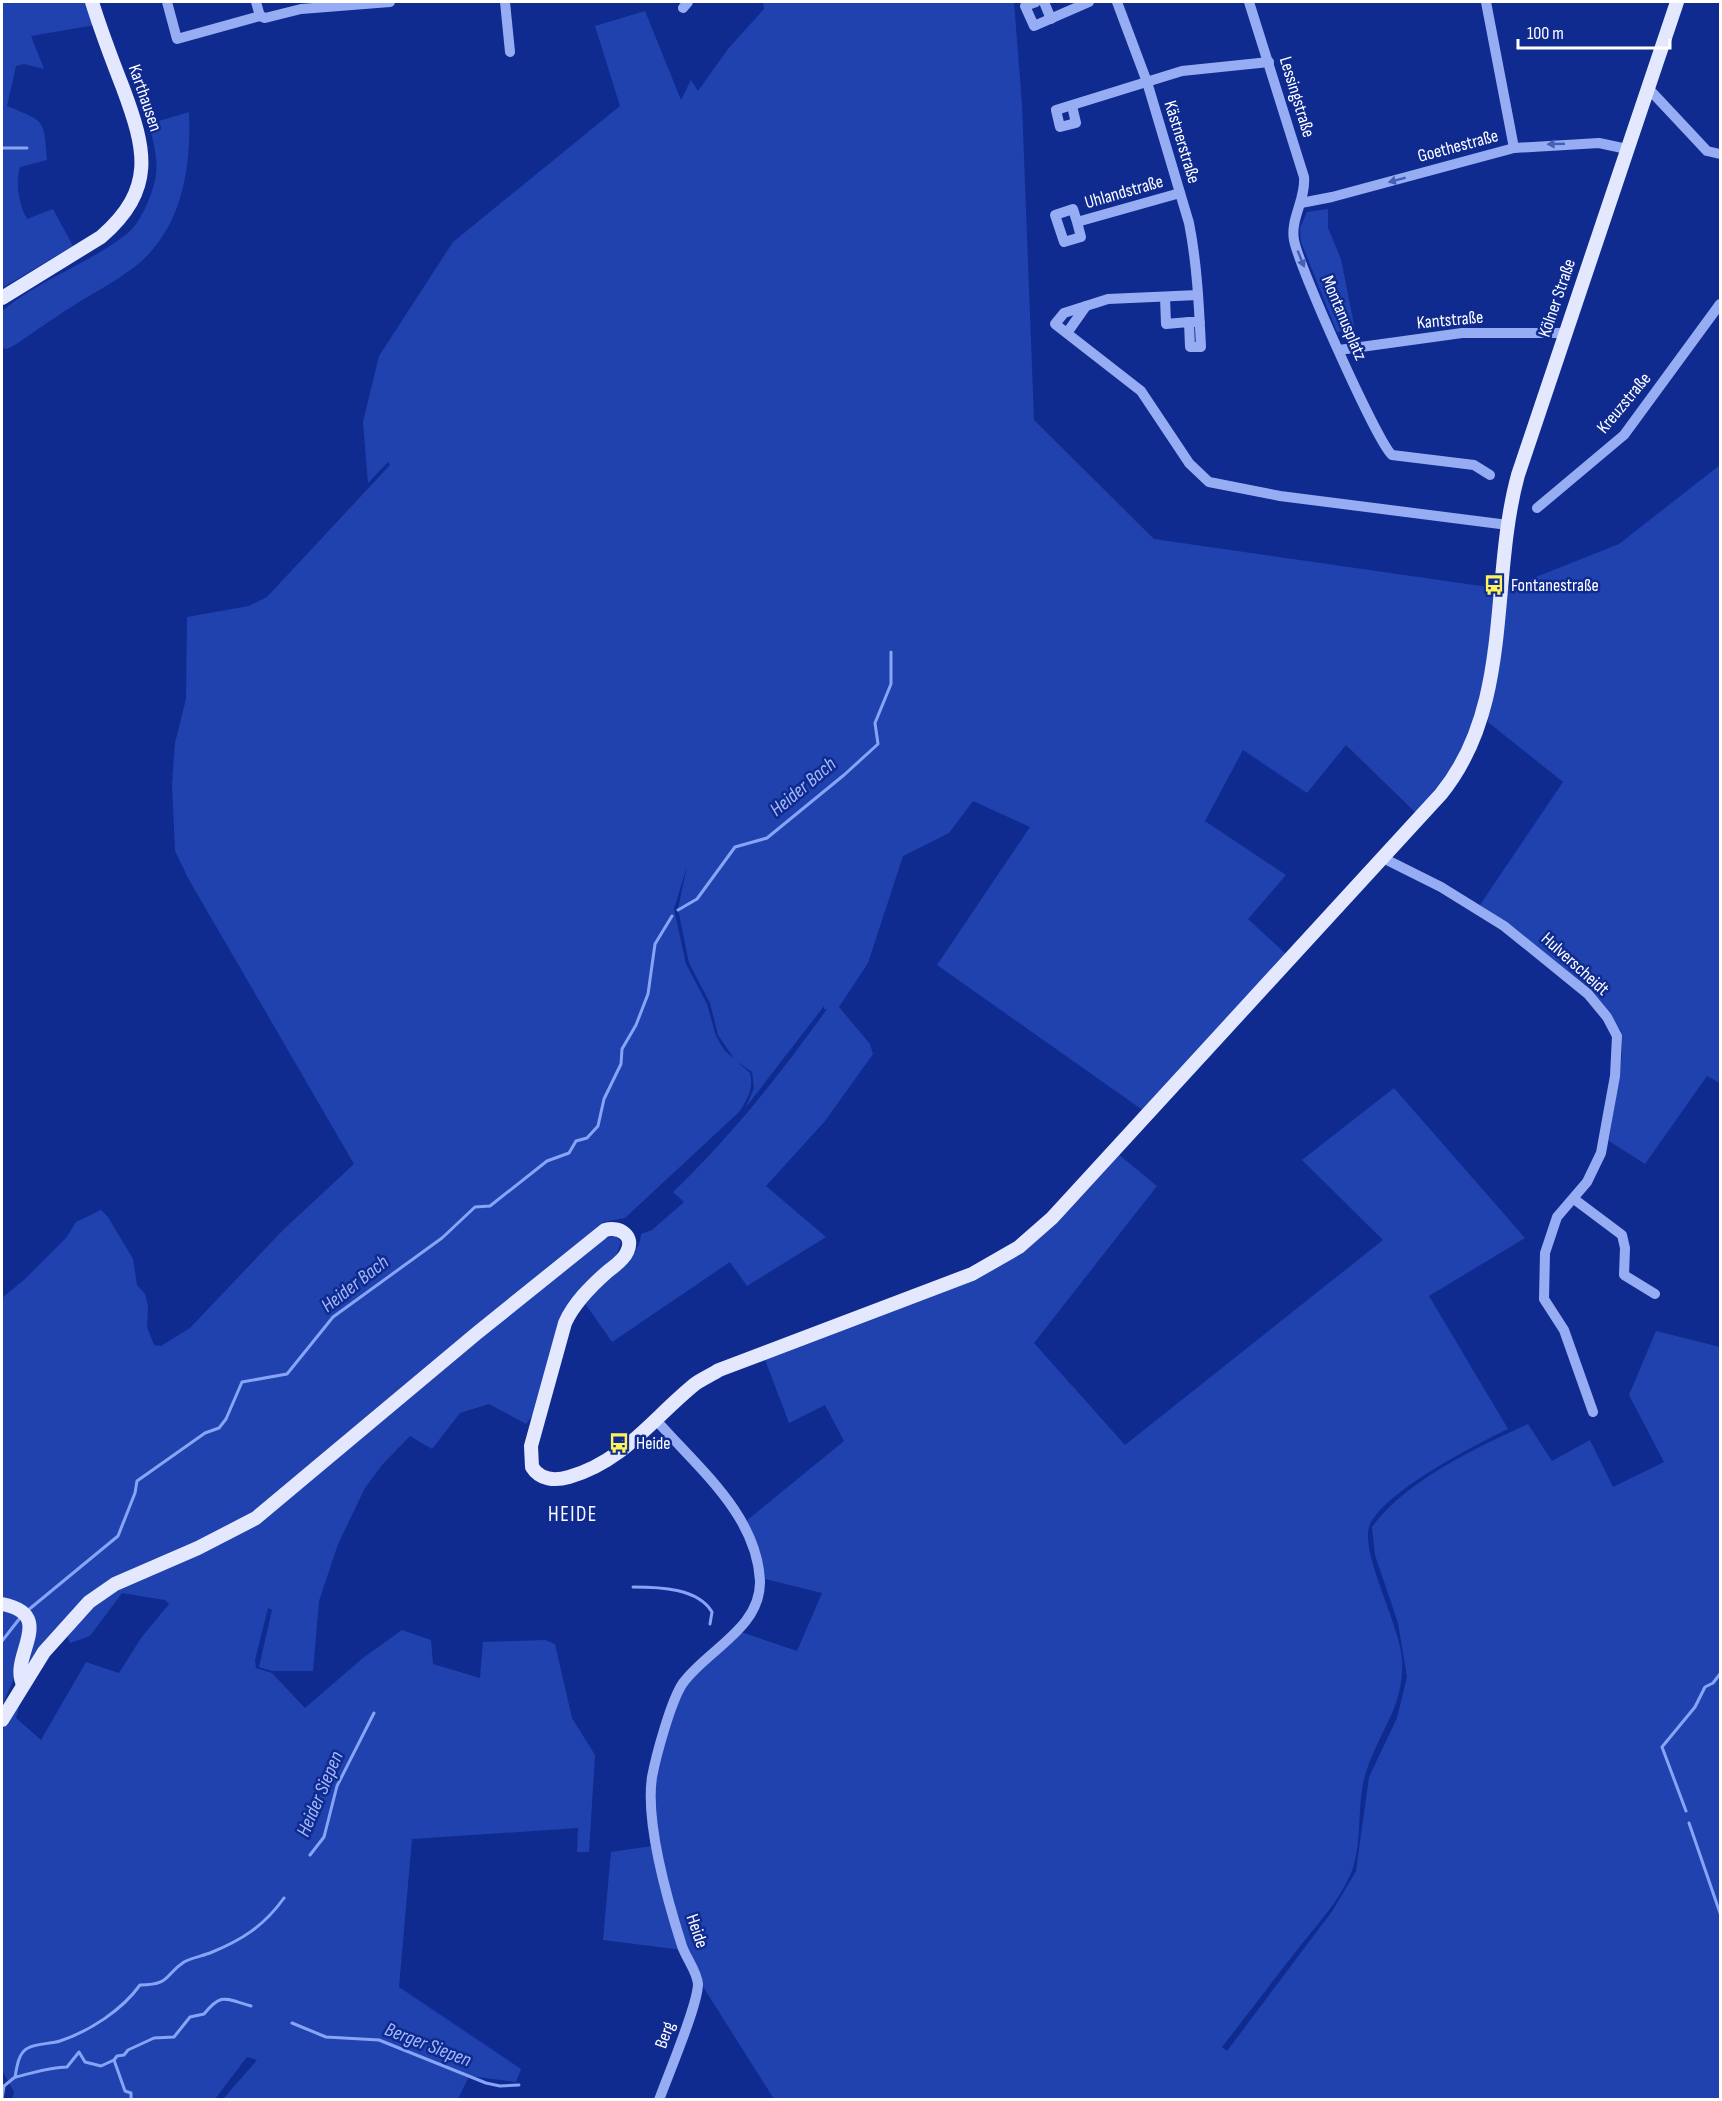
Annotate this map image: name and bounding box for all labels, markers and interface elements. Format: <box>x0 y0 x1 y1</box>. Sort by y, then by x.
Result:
scale bar <box>1518 12 1670 50</box>
text: 100 m <box>1527 23 1564 44</box>
street label: Lessingstraße <box>1275 54 1319 140</box>
street label: Karthausen <box>124 62 166 134</box>
street label: Kästnerstraße <box>1159 98 1205 186</box>
street label: Goethestraße <box>1415 125 1501 167</box>
one-way arrow <box>1547 140 1566 149</box>
street label: Uhlandstraße <box>1082 171 1166 213</box>
one-way arrow <box>1388 175 1406 185</box>
one-way arrow <box>1297 250 1306 268</box>
street label: Kölner Straße <box>1534 256 1580 340</box>
street label: Montanusplatz <box>1317 273 1371 364</box>
street label: Kantstraße <box>1416 307 1484 333</box>
street label: Kreuzstraße <box>1593 368 1655 438</box>
bus stop icon: Fontanestraße <box>1482 573 1506 597</box>
place label: Fontanestraße <box>1511 575 1599 596</box>
water label: Heider Bach <box>765 752 841 822</box>
street label: Hulverscheidt <box>1537 928 1614 1000</box>
water label: Heider Bach <box>316 1250 394 1318</box>
bus stop icon: Heide <box>607 1431 631 1455</box>
place label: Heide <box>636 1433 670 1454</box>
district label: HEIDE <box>548 1502 598 1527</box>
water label: Heider Siepen <box>291 1748 349 1840</box>
street label: Heide <box>681 1911 713 1951</box>
water label: Berger Siepen <box>381 2018 475 2072</box>
street label: Berg <box>650 2019 680 2051</box>

